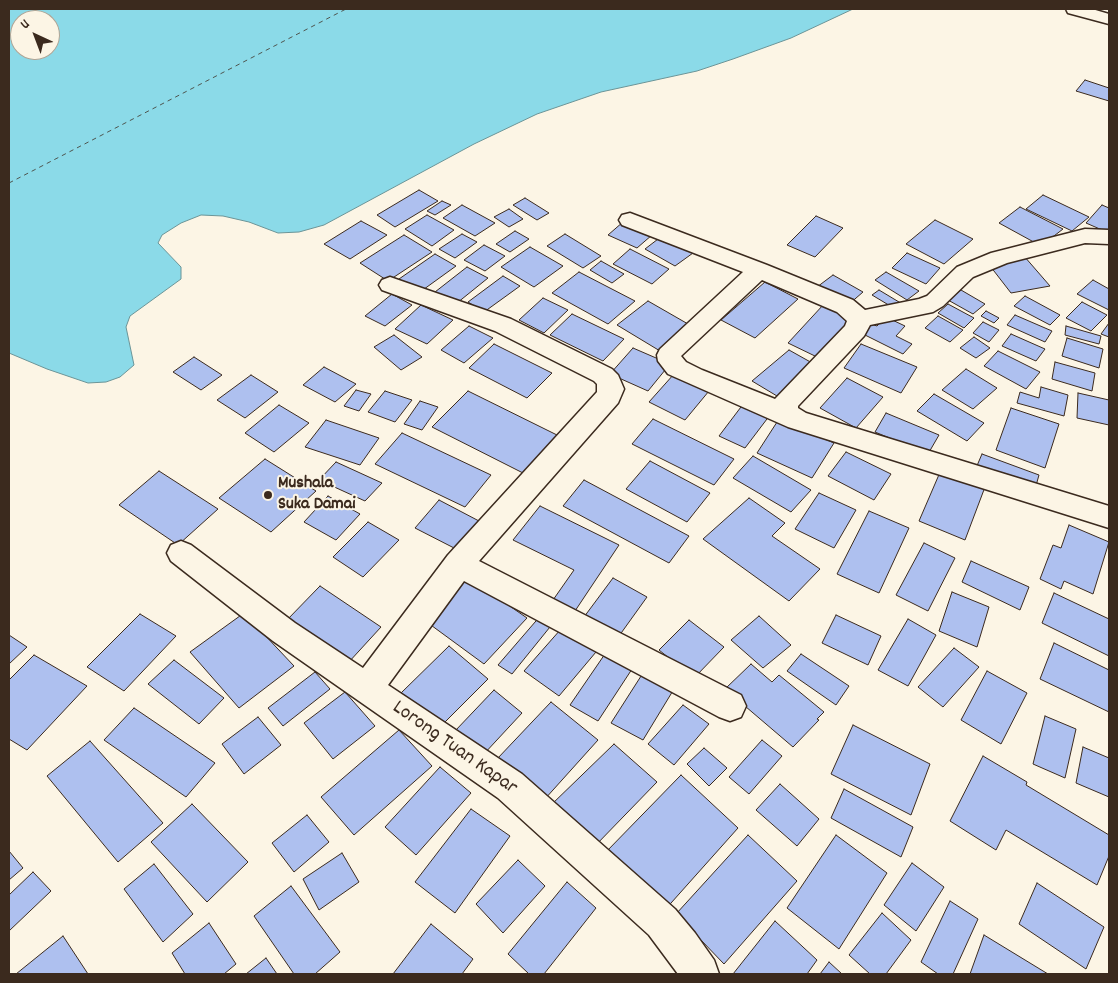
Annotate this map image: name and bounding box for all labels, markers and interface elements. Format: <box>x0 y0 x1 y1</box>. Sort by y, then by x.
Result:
north arrow <box>10 10 60 60</box>
text: U <box>16 15 35 34</box>
place label: Mushala Suka Damai <box>278 474 355 516</box>
marker: Mushala Suka Damai <box>262 489 274 501</box>
street label: Lorong Tuan Kapar <box>386 696 522 802</box>

